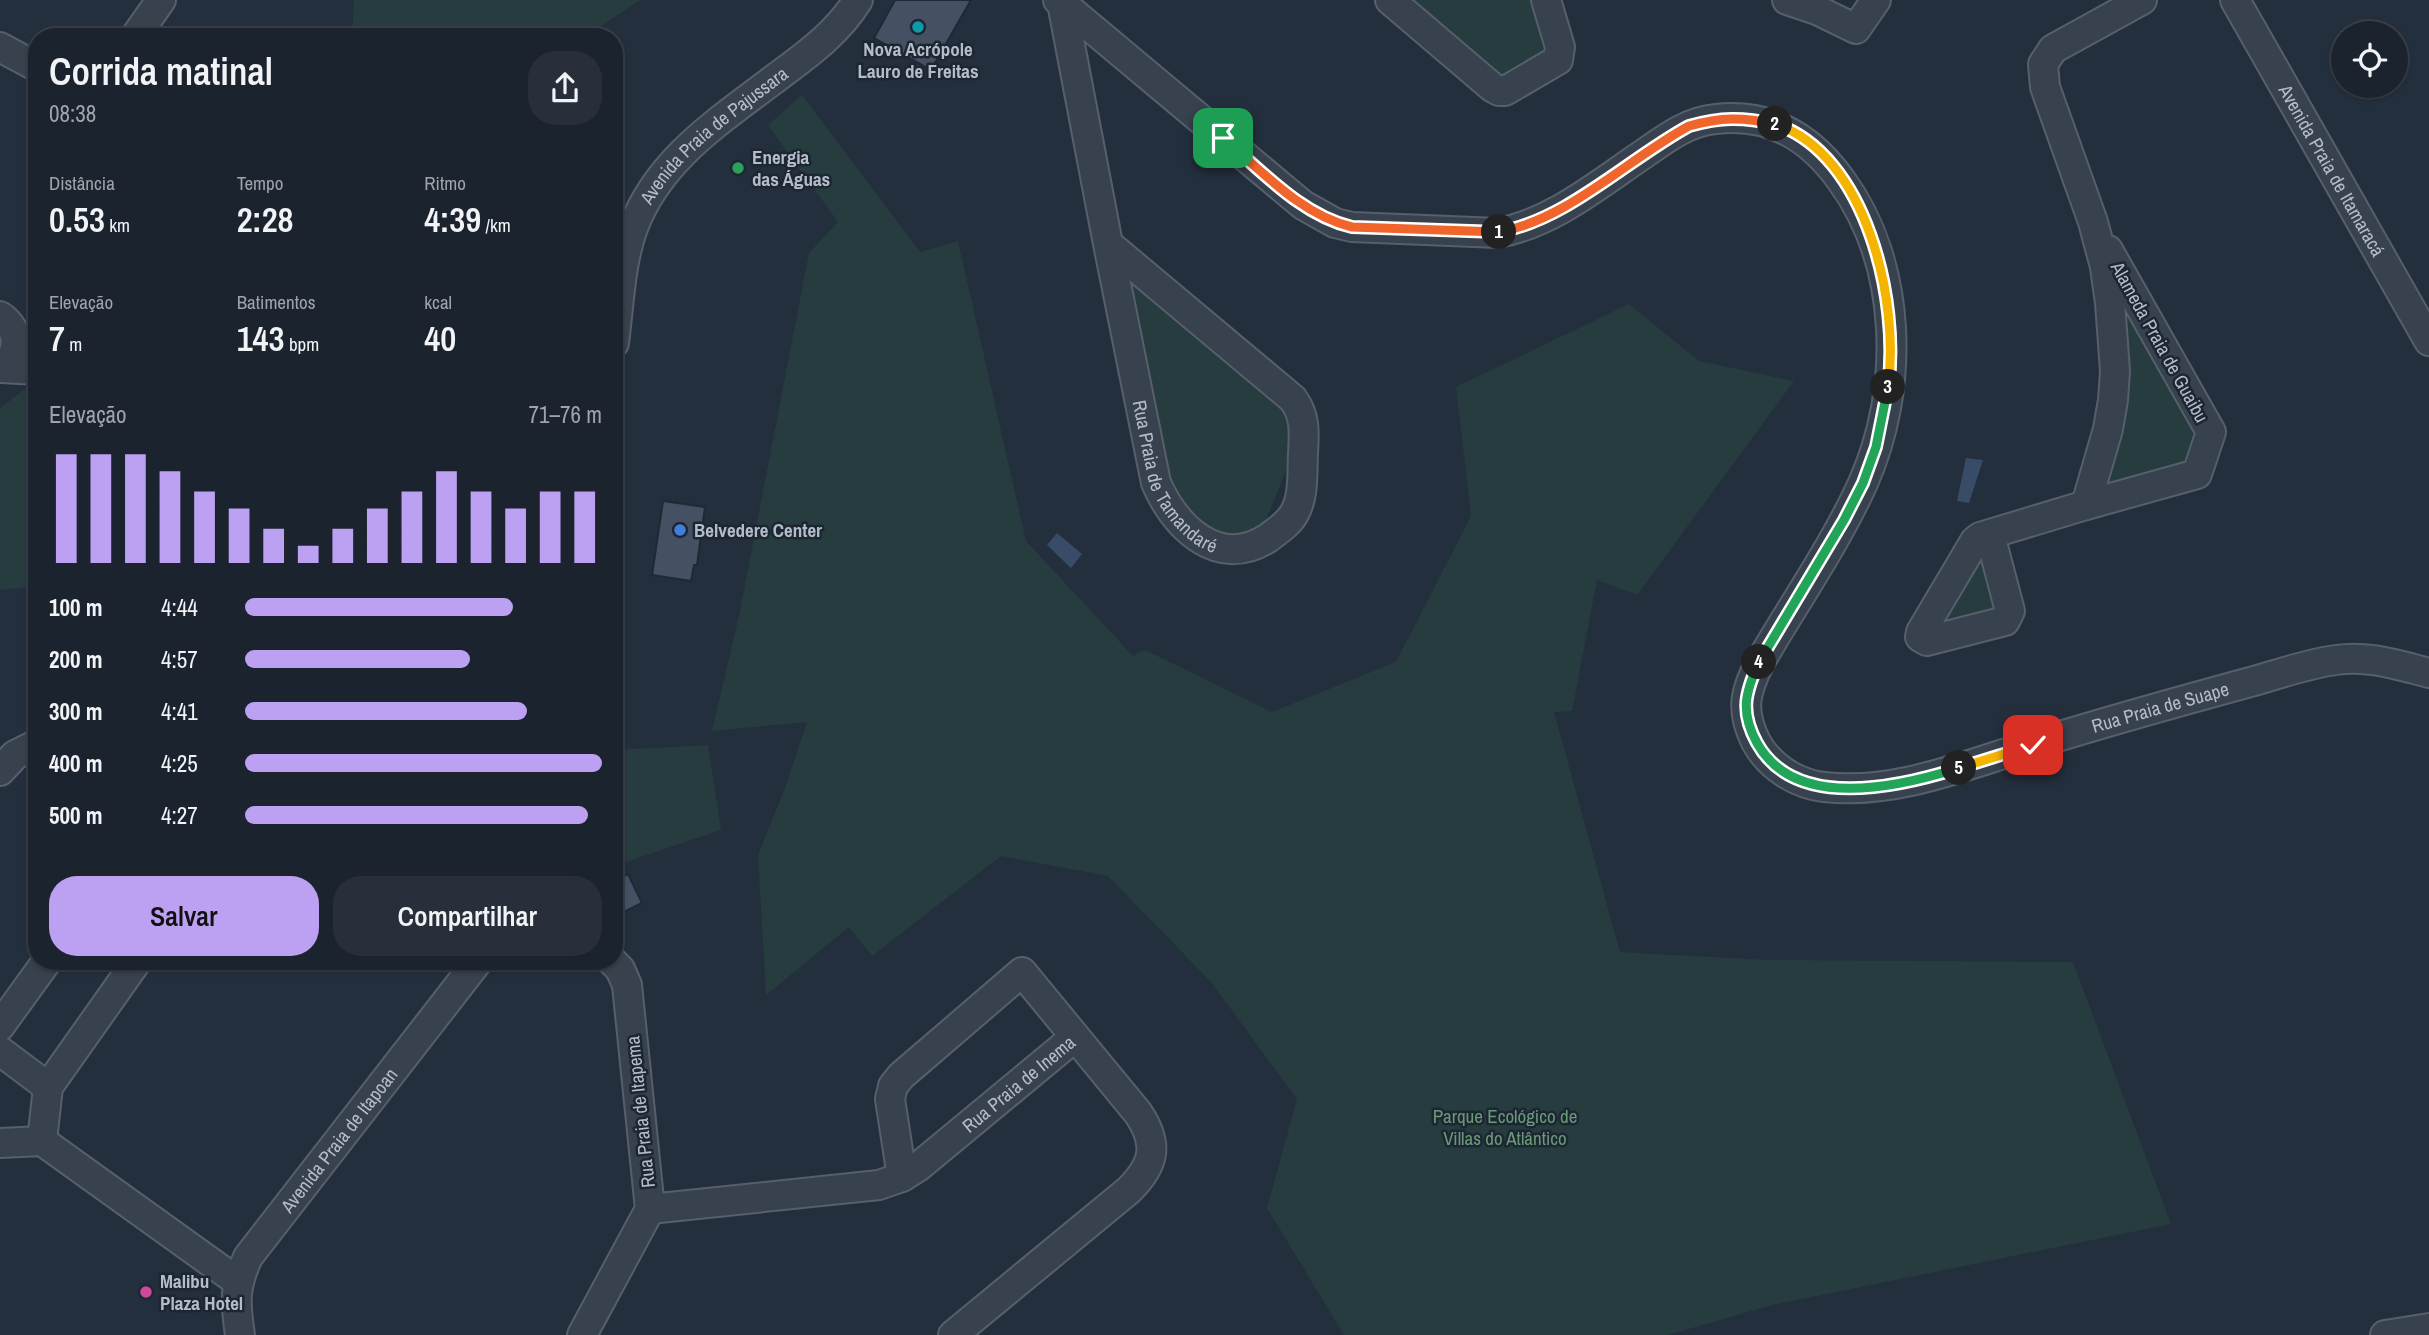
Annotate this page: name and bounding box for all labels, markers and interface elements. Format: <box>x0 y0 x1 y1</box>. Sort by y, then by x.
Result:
marker: Nova Acrópole Lauro de Freitas <box>910 19 926 35</box>
map controls <box>2331 21 2408 98</box>
button: locate <box>2331 21 2408 98</box>
place label: Nova Acrópole Lauro de Freitas <box>857 36 979 84</box>
text: Corrida matinal <box>49 46 273 97</box>
button: share <box>528 51 602 125</box>
street label: Avenida Praia de Pajussara <box>633 60 793 210</box>
street label: Avenida Praia de Itamaracá <box>2272 79 2391 261</box>
text: 08:38 <box>49 98 96 129</box>
pin: 2 <box>1758 106 1792 142</box>
pin <box>1193 108 1253 168</box>
text: 2 <box>1770 110 1779 136</box>
icon: arrive <box>1204 119 1242 157</box>
place label: Energia das Águas <box>752 144 830 192</box>
marker: Energia das Águas <box>730 160 746 176</box>
text: Distância <box>49 170 115 196</box>
text: Tempo <box>237 170 283 196</box>
text: Ritmo <box>424 170 466 196</box>
text: 0.53 <box>49 196 105 243</box>
text: 2:28 <box>237 196 294 243</box>
text: 4:39 <box>424 196 481 243</box>
text: km <box>105 212 130 238</box>
text: /km <box>481 212 511 238</box>
pin: 1 <box>1482 215 1516 250</box>
text: 1 <box>1494 218 1503 244</box>
street label: Alameda Praia de Guaibu <box>2104 256 2215 427</box>
text: Elevação <box>49 289 113 315</box>
text: Batimentos <box>237 289 315 315</box>
text: kcal <box>424 289 452 315</box>
text: 7 <box>49 315 65 362</box>
text: 143 <box>237 315 285 362</box>
text: 40 <box>424 315 456 362</box>
text: m <box>65 331 82 357</box>
text: bpm <box>285 331 319 357</box>
pin: 3 <box>1870 370 1906 404</box>
text: 3 <box>1883 373 1892 399</box>
street label: Rua Praia de Tamandaré <box>1127 398 1221 559</box>
text: Elevação <box>49 399 127 430</box>
text: 71–76 m <box>529 399 602 430</box>
place label: Belvedere Center <box>694 517 822 543</box>
marker: Belvedere Center <box>672 522 688 538</box>
text: 100 m <box>49 592 102 623</box>
text: 4:44 <box>161 592 198 623</box>
text: 200 m <box>49 644 102 675</box>
text: 4:57 <box>161 644 198 675</box>
pin: 4 <box>1742 644 1776 680</box>
text: 4 <box>1754 648 1763 674</box>
street label: Rua Praia de Suape <box>2088 676 2232 739</box>
text: 300 m <box>49 696 102 727</box>
text: 4:41 <box>161 696 198 727</box>
pin <box>2003 715 2063 775</box>
icon: check <box>2014 726 2052 764</box>
text: 400 m <box>49 748 102 779</box>
text: 4:25 <box>161 748 198 779</box>
pin: 5 <box>1941 750 1976 786</box>
text: 5 <box>1954 754 1963 780</box>
text: 500 m <box>49 800 102 831</box>
text: 4:27 <box>161 800 198 831</box>
button: Salvar <box>49 876 319 956</box>
button: Compartilhar <box>333 876 602 956</box>
street label: Rua Praia de Inema <box>956 1029 1081 1138</box>
street label: Rua Praia de Itapema <box>619 1035 661 1189</box>
street label: Avenida Praia de Itapoan <box>274 1062 403 1219</box>
park label: Parque Ecológico de Villas do Atlântico <box>1433 1103 1577 1151</box>
place label: Malibu Plaza Hotel <box>160 1268 243 1316</box>
marker: Malibu Plaza Hotel <box>138 1284 154 1300</box>

